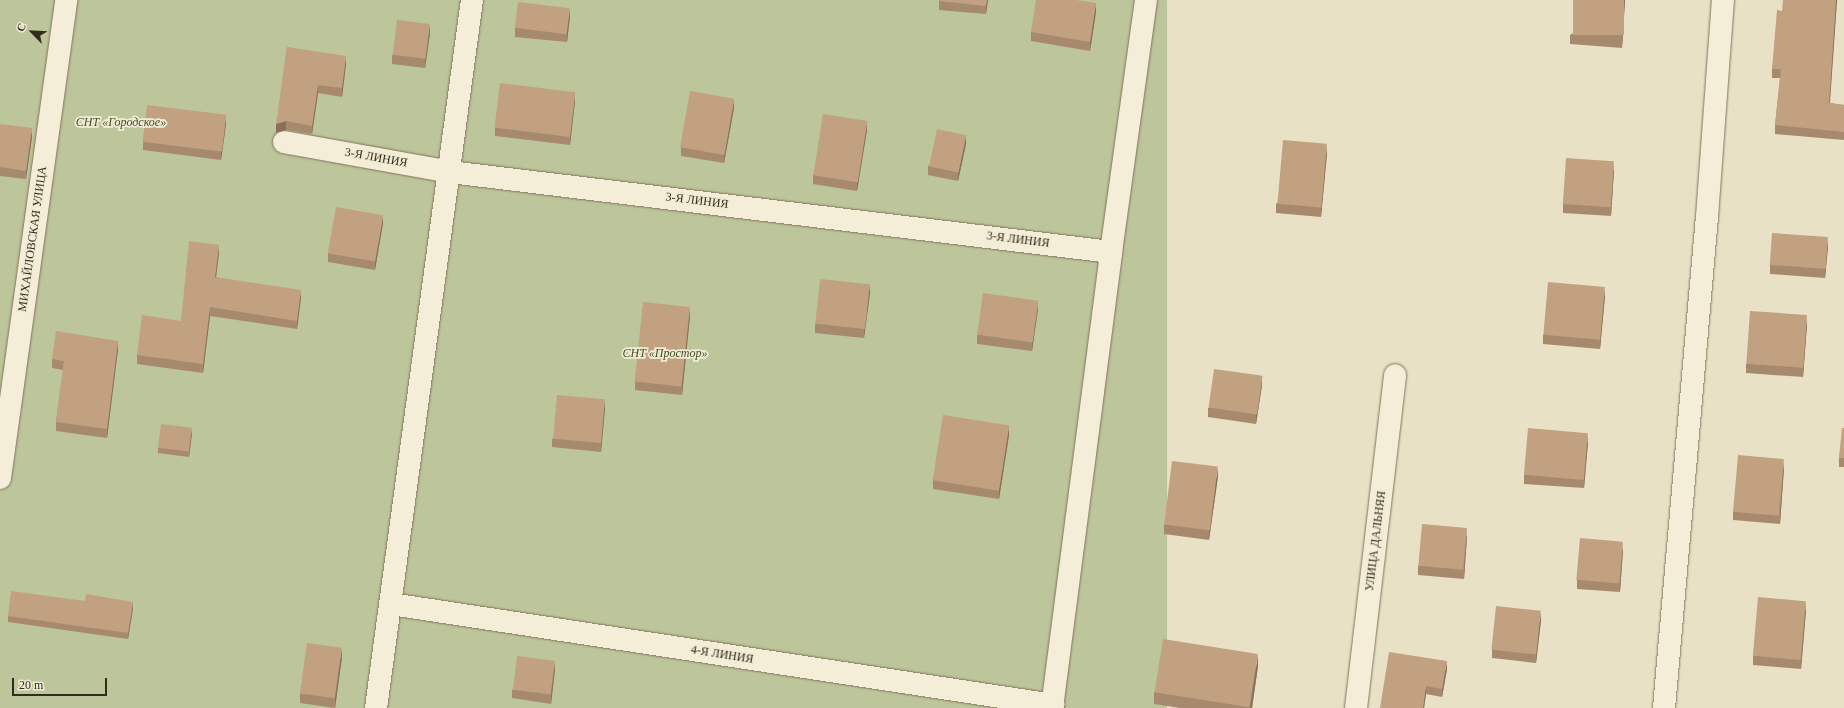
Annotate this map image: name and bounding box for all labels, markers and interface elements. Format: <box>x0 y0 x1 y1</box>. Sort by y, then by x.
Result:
north arrow <box>12 12 52 52</box>
text: С <box>14 21 28 33</box>
park label: СНТ «Городское» <box>76 116 166 130</box>
street label: 3-Я ЛИНИЯ <box>344 145 408 171</box>
street label: МИХАЙЛОВСКАЯ УЛИЦА <box>16 165 50 313</box>
street label: 3-Я ЛИНИЯ <box>665 190 729 212</box>
street label: 3-Я ЛИНИЯ <box>986 229 1050 251</box>
park label: СНТ «Простор» <box>622 347 708 361</box>
street label: УЛИЦА ДАЛЬНЯЯ <box>1363 490 1389 592</box>
street label: 4-Я ЛИНИЯ <box>690 643 754 667</box>
scale bar <box>14 670 109 696</box>
text: 20 m <box>19 678 43 692</box>

